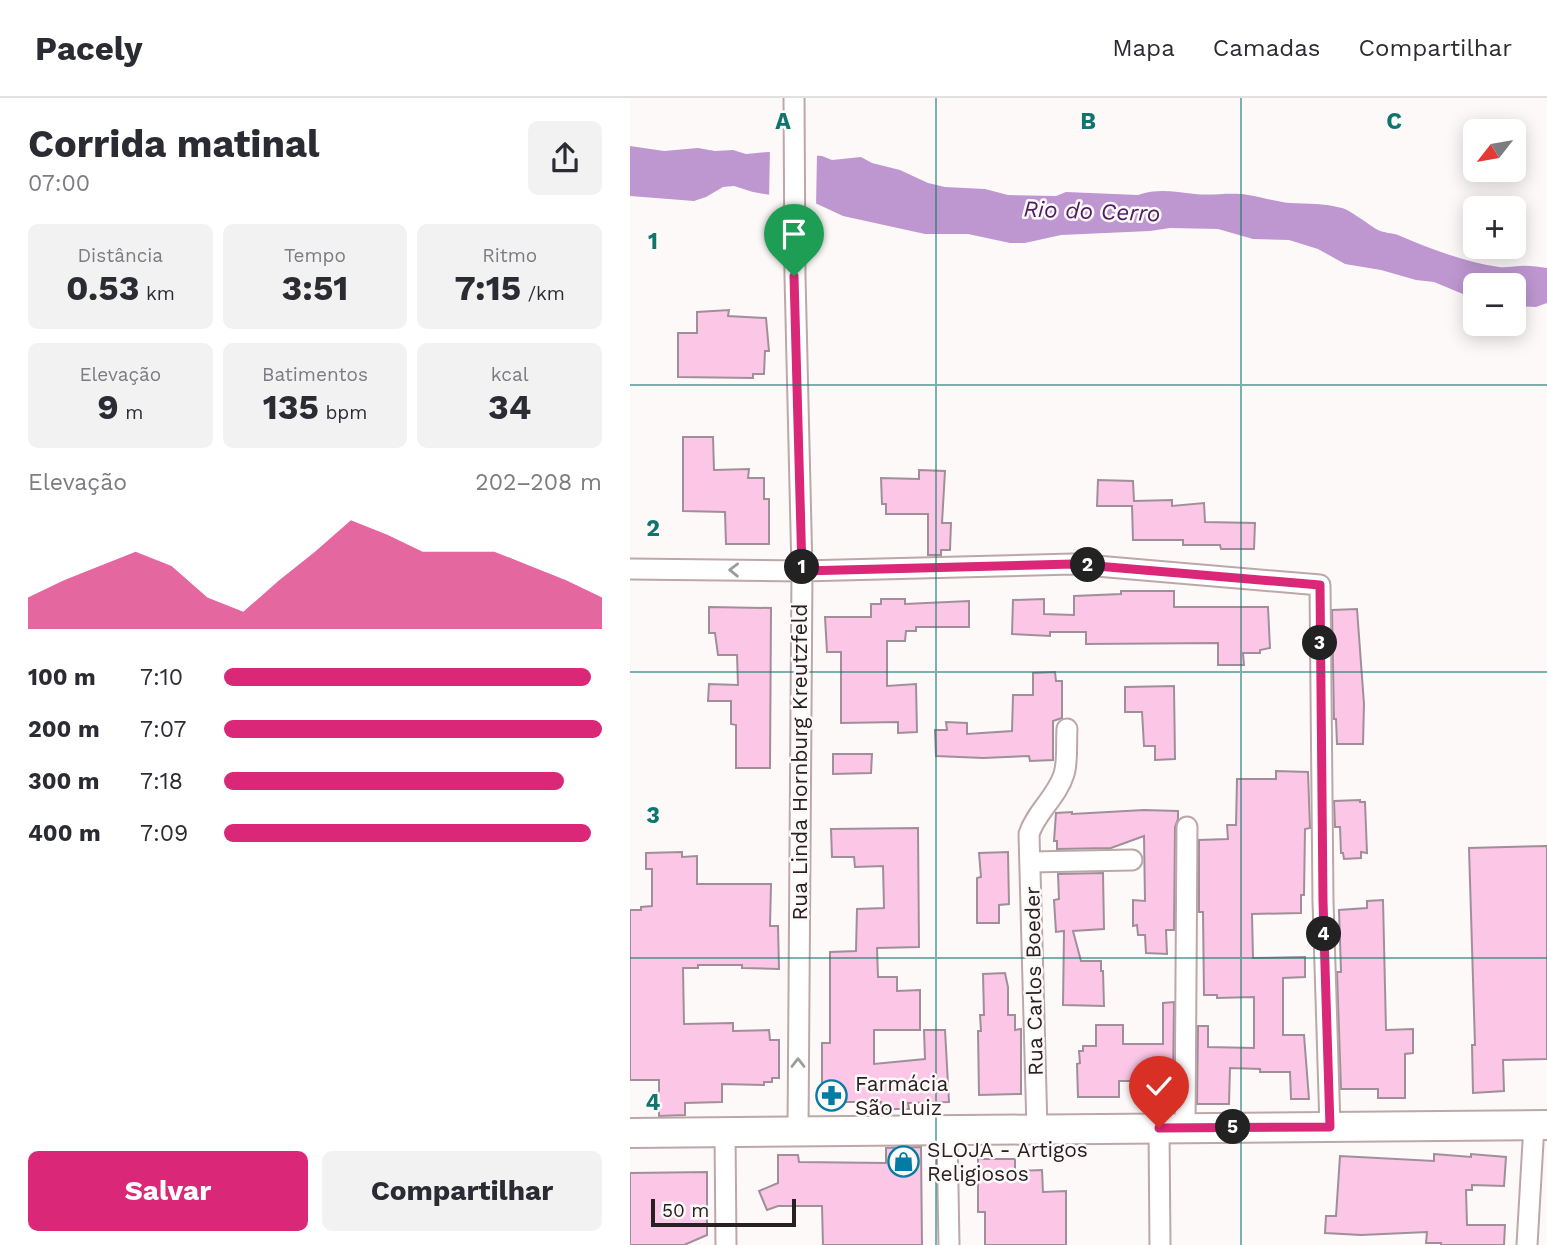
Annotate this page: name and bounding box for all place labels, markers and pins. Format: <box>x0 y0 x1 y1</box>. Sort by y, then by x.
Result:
pin <box>764 204 824 276</box>
pin: 2 <box>1070 547 1106 582</box>
pin: 1 <box>784 550 820 584</box>
pin: 3 <box>1302 626 1338 660</box>
pin: 4 <box>1306 916 1342 952</box>
pin <box>1129 1056 1189 1128</box>
place label: Farmácia São Luiz <box>855 1071 948 1120</box>
pharmacy icon: Farmácia São Luiz <box>815 1079 849 1113</box>
pin: 5 <box>1216 1110 1250 1144</box>
place label: SLOJA - Artigos Religiosos <box>927 1137 1088 1186</box>
shop icon: SLOJA - Artigos Religiosos <box>887 1145 921 1179</box>

